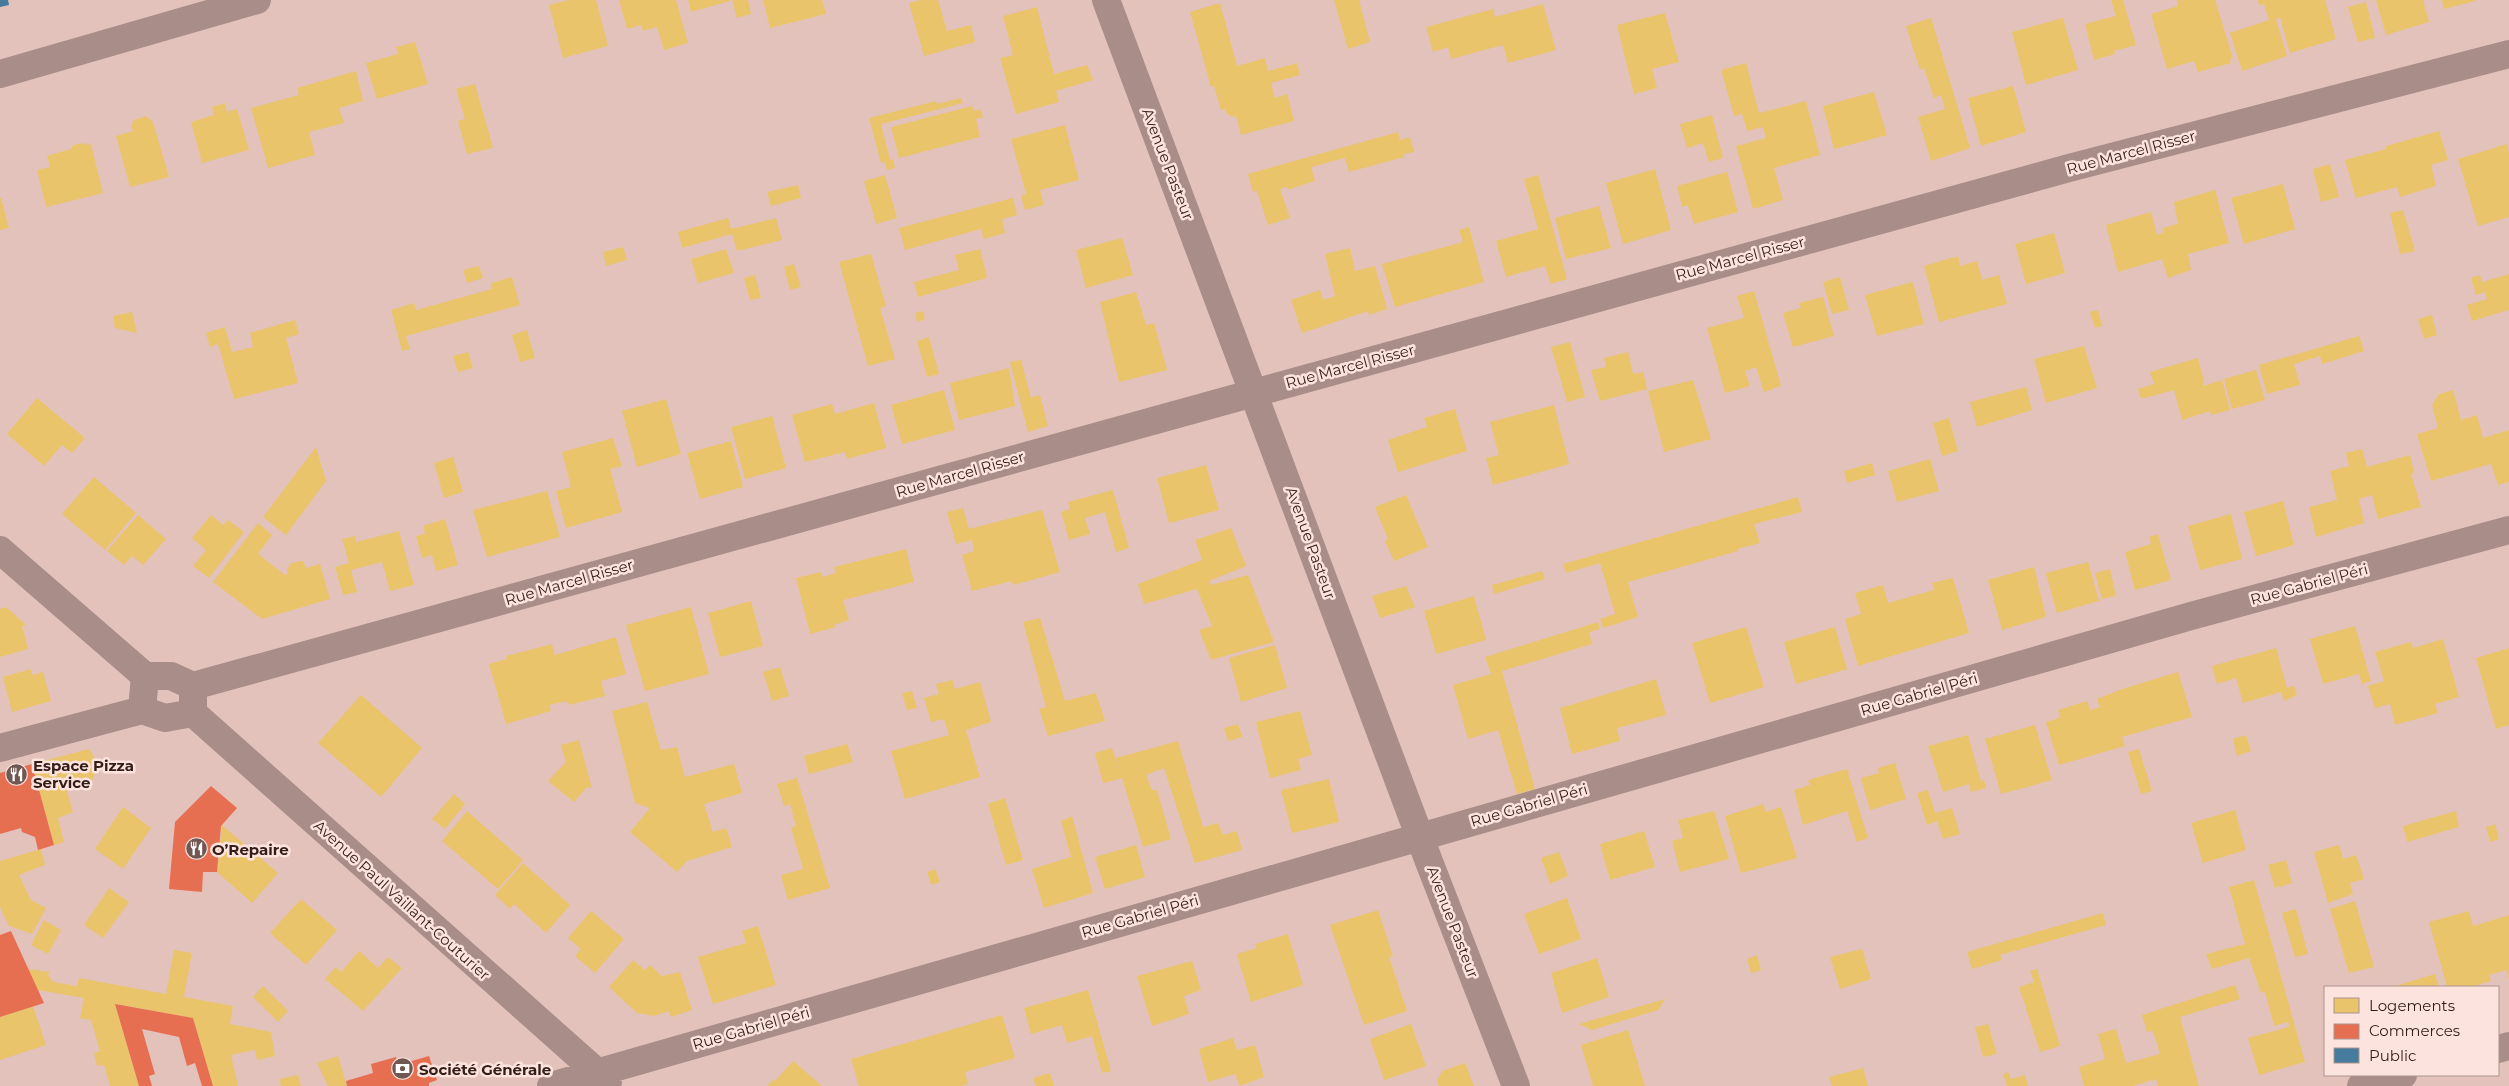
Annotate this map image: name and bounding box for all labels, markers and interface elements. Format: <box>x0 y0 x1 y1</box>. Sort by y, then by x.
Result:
street label: Avenue Pasteur <box>1138 105 1198 223</box>
street label: Rue Marcel Risser <box>2064 126 2198 178</box>
street label: Rue Marcel Risser <box>1673 232 1807 284</box>
street label: Rue Marcel Risser <box>1283 340 1417 392</box>
street label: Rue Marcel Risser <box>894 447 1026 501</box>
street label: Avenue Pasteur <box>1282 484 1340 602</box>
street label: Rue Marcel Risser <box>503 555 635 609</box>
street label: Rue Gabriel Péri <box>2248 559 2370 609</box>
street label: Rue Gabriel Péri <box>1858 668 1980 720</box>
place label: Espace Pizza Service <box>33 756 134 792</box>
restaurant icon: Espace Pizza Service <box>5 762 29 786</box>
street label: Rue Gabriel Péri <box>1468 779 1590 831</box>
street label: Avenue Paul Vaillant-Couturier <box>310 816 494 984</box>
restaurant icon: O’Repaire <box>184 837 208 861</box>
place label: O’Repaire <box>212 840 289 859</box>
street label: Avenue Pasteur <box>1423 863 1483 981</box>
street label: Rue Gabriel Péri <box>1079 890 1201 942</box>
legend <box>2324 986 2499 1076</box>
text: Logements <box>2369 996 2455 1015</box>
street label: Rue Gabriel Péri <box>690 1002 812 1054</box>
text: Commerces <box>2369 1021 2460 1040</box>
text: Public <box>2369 1046 2417 1065</box>
bank icon: Société Générale <box>391 1057 415 1081</box>
place label: Société Générale <box>419 1060 551 1079</box>

